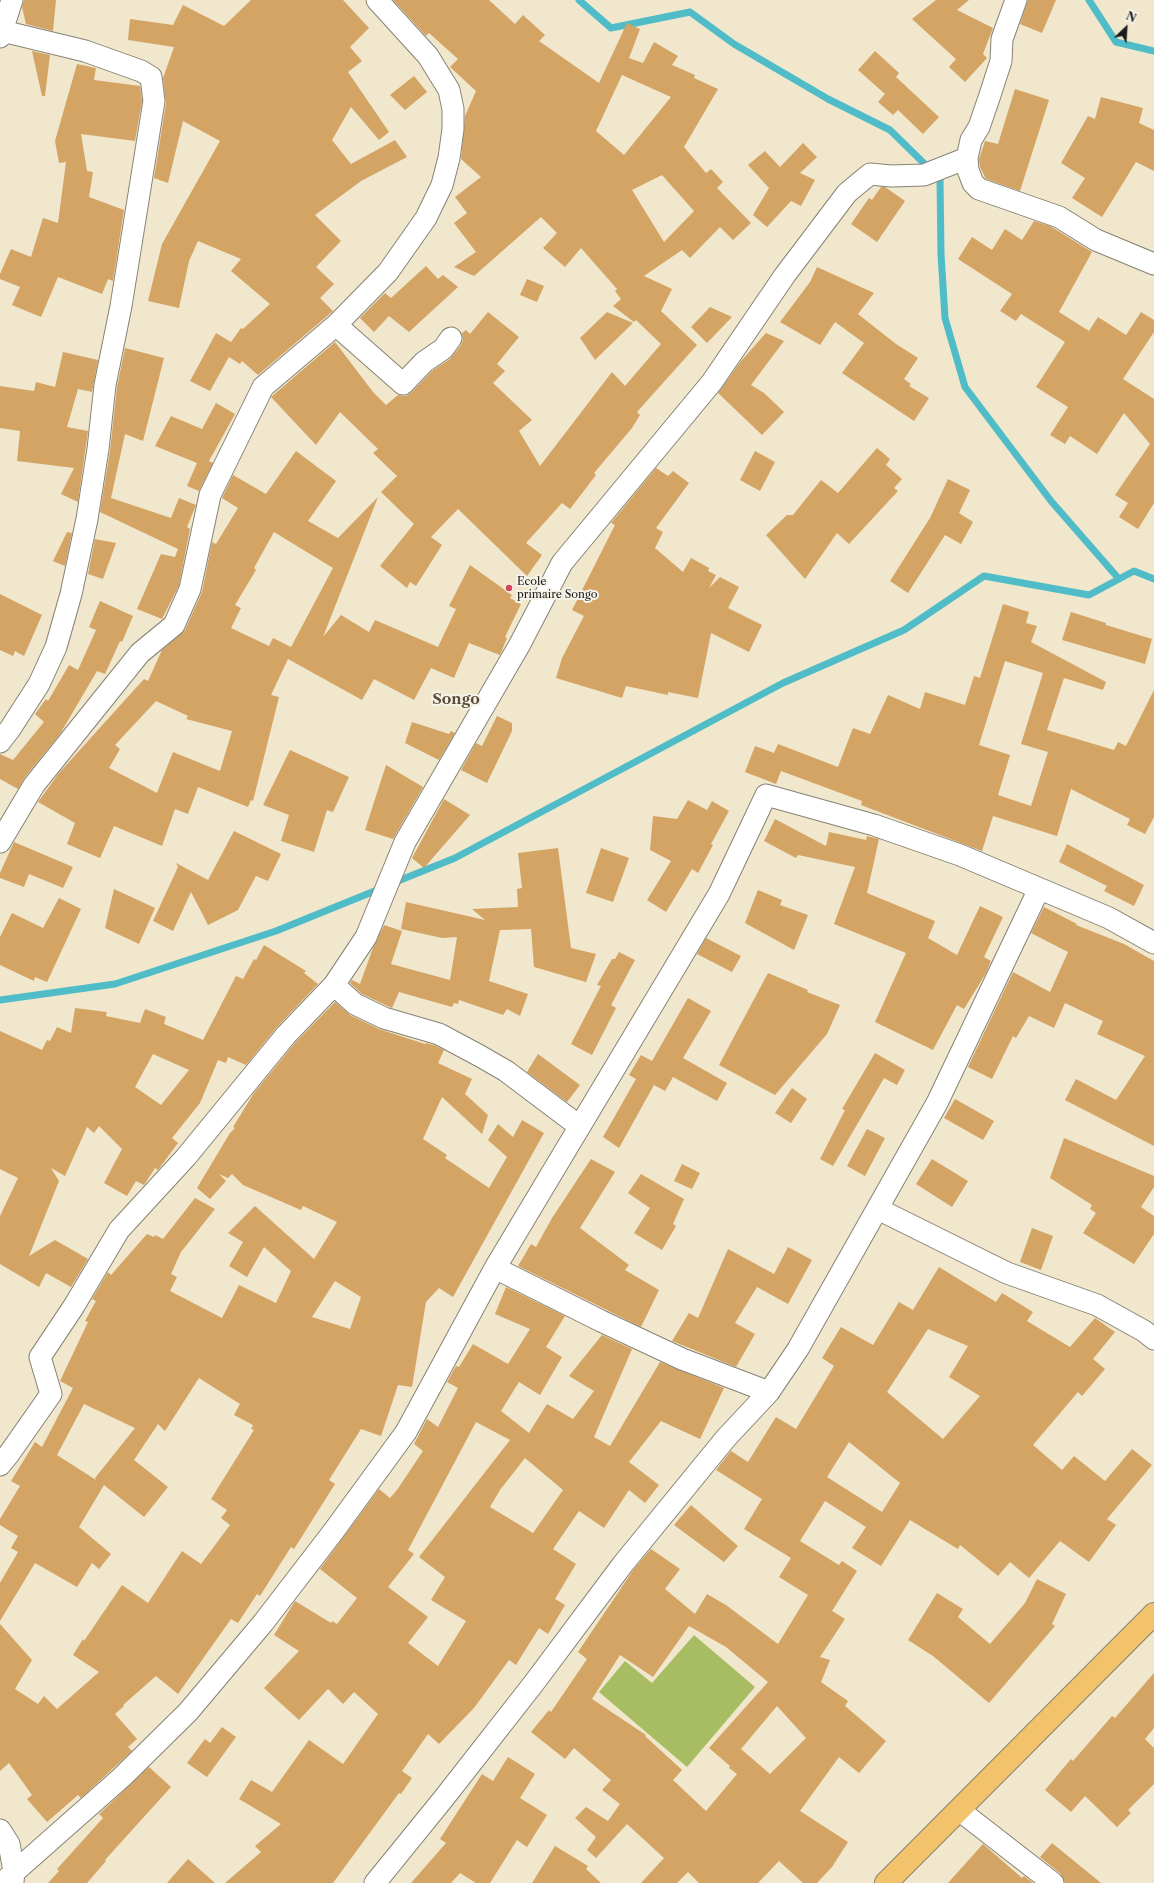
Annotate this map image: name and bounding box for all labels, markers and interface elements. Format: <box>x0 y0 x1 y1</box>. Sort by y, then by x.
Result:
north arrow <box>1106 8 1146 48</box>
text: N <box>1124 9 1138 25</box>
place label: Ecole primaire Songo <box>517 575 597 601</box>
marker: Ecole primaire Songo <box>504 583 514 593</box>
district label: Songo <box>432 691 480 709</box>

